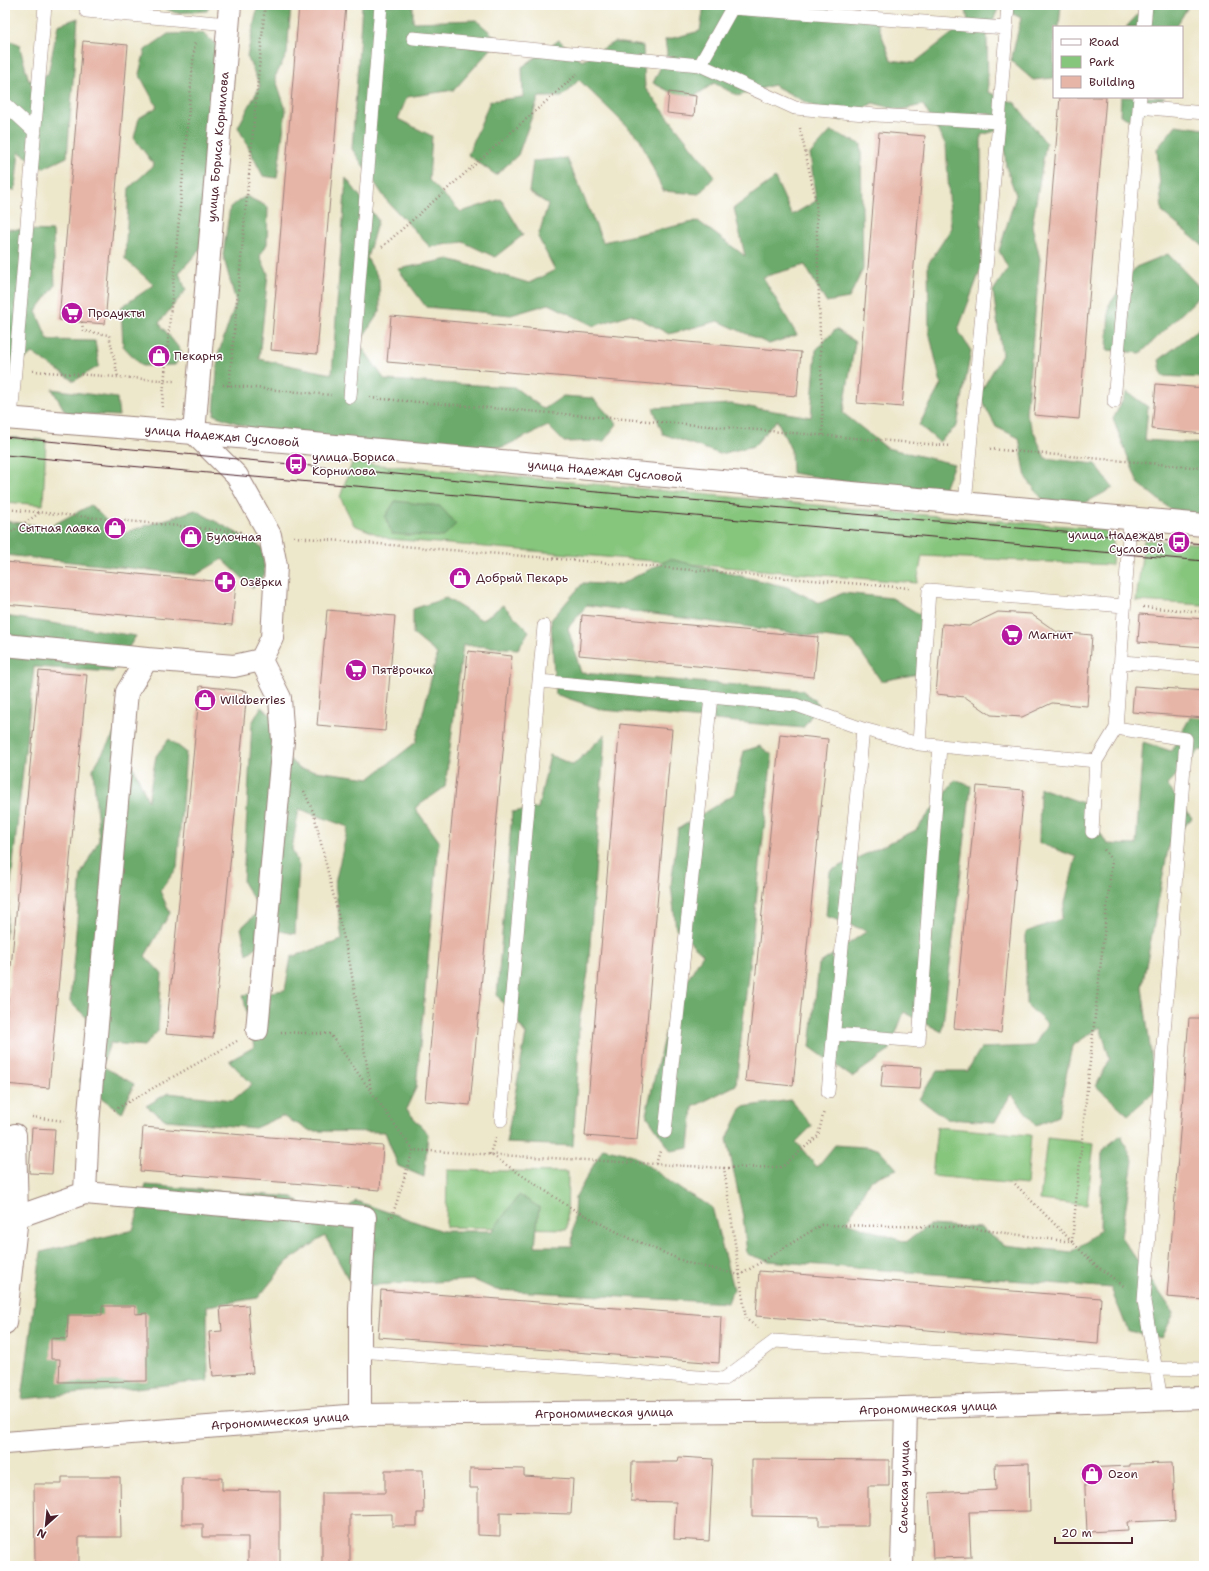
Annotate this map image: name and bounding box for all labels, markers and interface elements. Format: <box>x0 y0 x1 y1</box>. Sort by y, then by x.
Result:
legend <box>1053 26 1183 98</box>
text: Road <box>1089 34 1120 50</box>
text: Park <box>1089 54 1115 70</box>
street label: улица Бориса Корнилова <box>203 71 233 223</box>
text: Building <box>1089 74 1135 90</box>
supermarket icon: Продукты <box>59 300 85 326</box>
place label: Продукты <box>88 305 145 321</box>
shop icon: Пекарня <box>146 343 172 369</box>
place label: Пекарня <box>174 348 223 364</box>
street label: улица Надежды Сусловой <box>144 421 300 451</box>
place label: улица Бориса Корнилова <box>312 449 396 479</box>
bus stop icon: улица Бориса Корнилова <box>283 451 309 477</box>
street label: улица Надежды Сусловой <box>527 456 683 486</box>
shop icon: Сытная лавка <box>102 515 128 541</box>
place label: Сытная лавка <box>19 520 101 536</box>
shop icon: Булочная <box>178 524 204 550</box>
place label: улица Надежды Сусловой <box>1068 527 1164 557</box>
place label: Булочная <box>206 529 262 545</box>
bus stop icon: улица Надежды Сусловой <box>1166 529 1192 555</box>
shop icon: Добрый Пекарь <box>447 565 473 591</box>
pharmacy icon: Озёрки <box>212 569 238 595</box>
place label: Добрый Пекарь <box>476 570 568 586</box>
place label: Озёрки <box>240 574 282 590</box>
supermarket icon: Магнит <box>999 622 1025 648</box>
place label: Магнит <box>1028 627 1074 643</box>
supermarket icon: Пятёрочка <box>343 657 369 683</box>
place label: Пятёрочка <box>372 662 433 678</box>
shop icon: Wildberries <box>192 687 218 713</box>
place label: Wildberries <box>220 692 286 708</box>
street label: Агрономическая улица <box>859 1398 998 1418</box>
street label: Агрономическая улица <box>535 1404 674 1422</box>
street label: Агрономическая улица <box>210 1408 350 1434</box>
street label: Сельская улица <box>895 1440 913 1534</box>
shop icon: Ozon <box>1079 1461 1105 1487</box>
place label: Ozon <box>1108 1466 1138 1482</box>
north arrow <box>26 1505 66 1545</box>
scale bar <box>1055 1519 1132 1545</box>
text: N <box>34 1525 49 1542</box>
text: 20 m <box>1061 1525 1092 1541</box>

